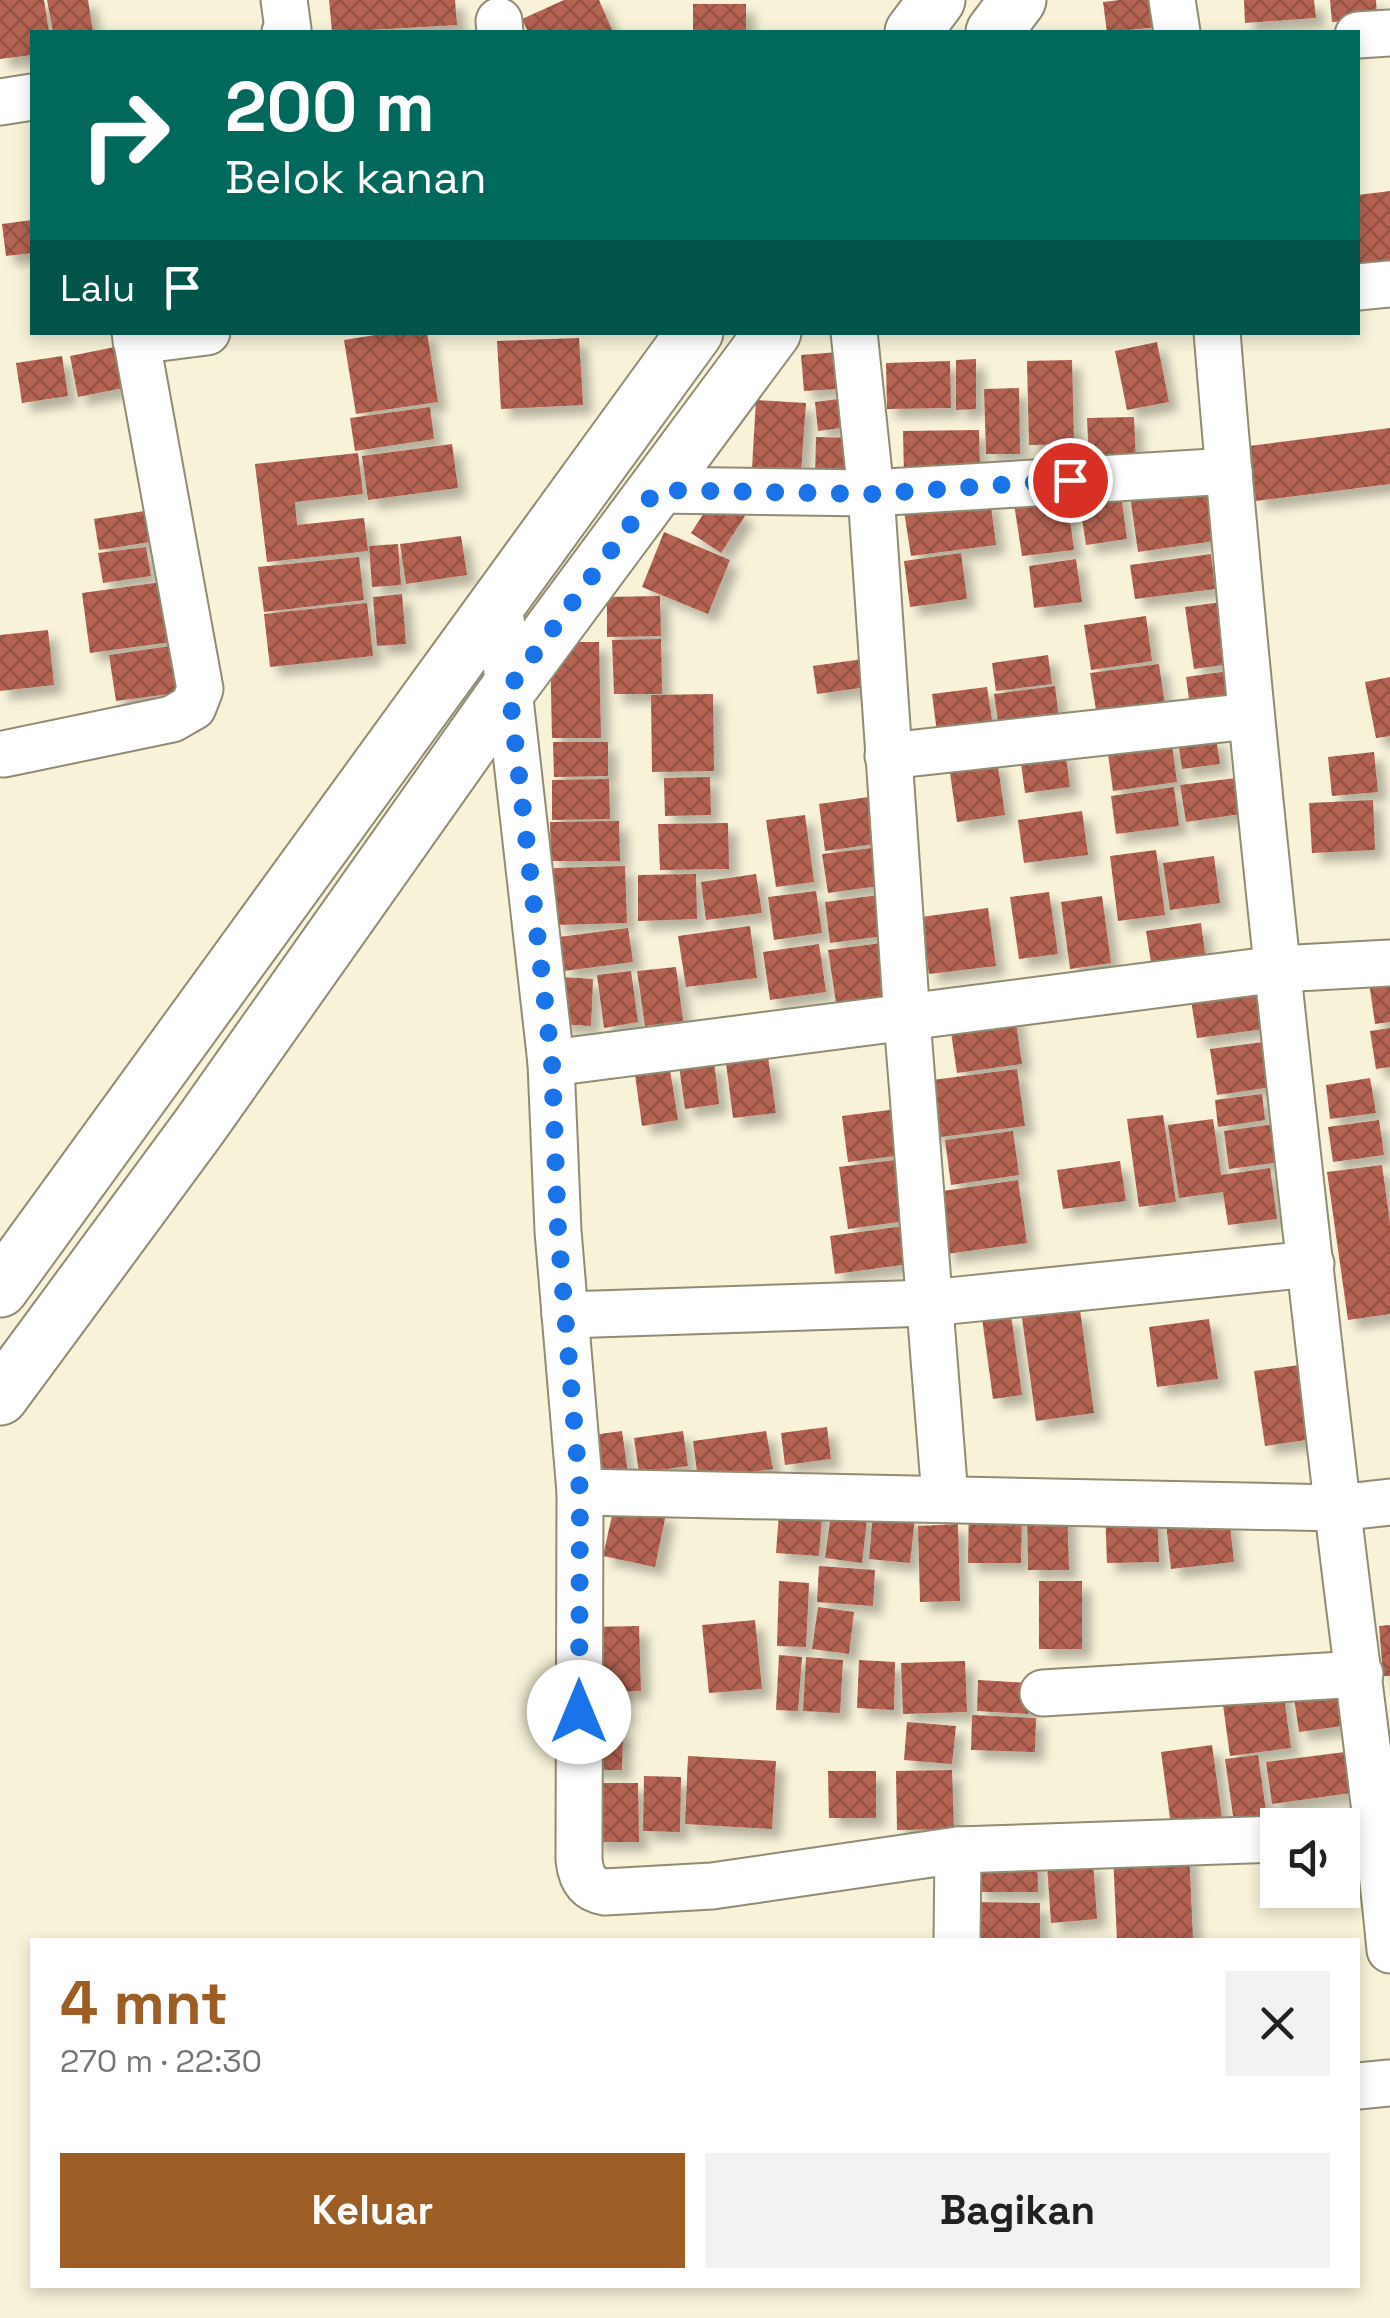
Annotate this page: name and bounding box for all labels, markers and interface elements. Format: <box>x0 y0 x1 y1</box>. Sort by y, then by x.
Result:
text: 200 m <box>225 62 435 151</box>
icon: right <box>60 70 190 200</box>
text: Belok kanan <box>225 149 487 206</box>
icon: arrive <box>155 260 210 315</box>
text: Lalu <box>60 264 135 312</box>
pin <box>1028 438 1113 523</box>
icon: arrive <box>1043 453 1098 508</box>
position arrow <box>527 1660 631 1764</box>
map controls <box>1260 1808 1360 1908</box>
button: sound <box>1260 1808 1360 1908</box>
text: 4 mnt <box>60 1965 228 2042</box>
button: close <box>1225 1971 1330 2076</box>
text: 270 m · 22:30 <box>60 2041 262 2081</box>
button: Keluar <box>60 2153 685 2268</box>
button: Bagikan <box>705 2153 1330 2268</box>

